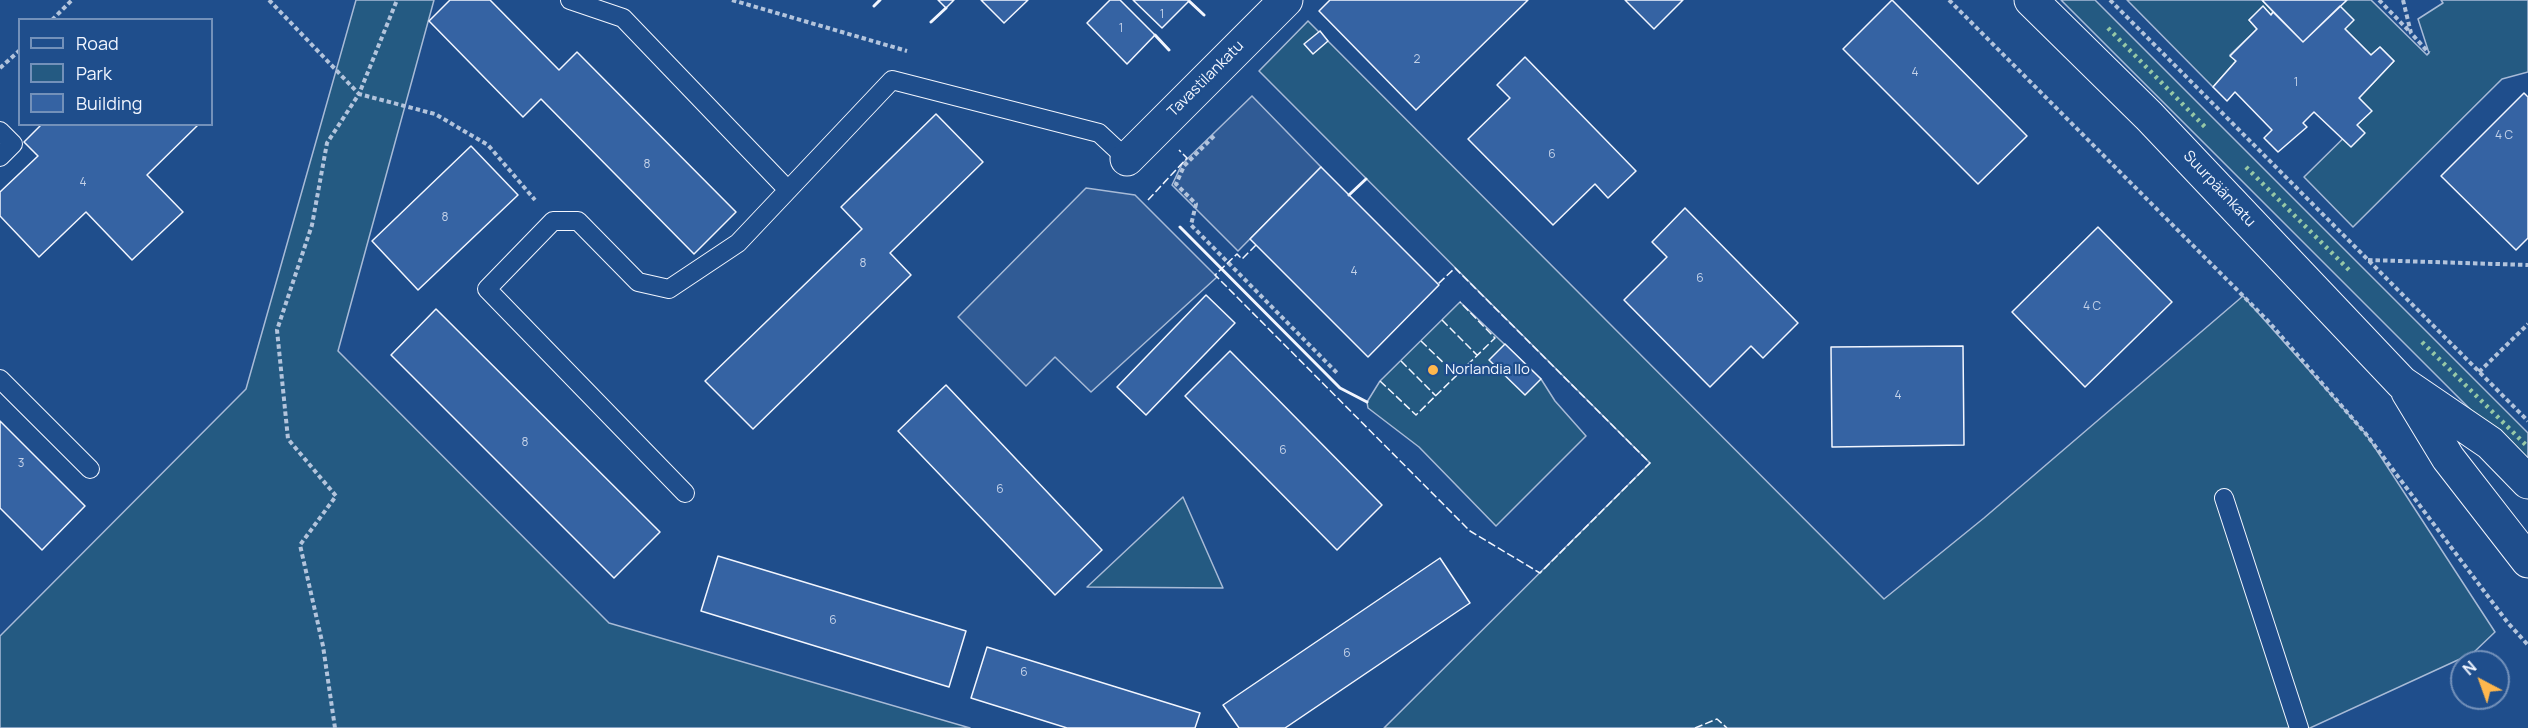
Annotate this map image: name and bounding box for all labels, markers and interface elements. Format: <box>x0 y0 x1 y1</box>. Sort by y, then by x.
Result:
house number: 1 <box>1160 8 1164 22</box>
legend <box>18 18 213 126</box>
house number: 1 <box>1119 22 1123 36</box>
text: Road <box>76 31 119 55</box>
street label: Tavastilankatu <box>1164 37 1248 121</box>
house number: 2 <box>1414 53 1420 67</box>
text: Park <box>76 61 112 85</box>
house number: 4 <box>1911 66 1919 80</box>
house number: 1 <box>2294 76 2298 90</box>
text: Building <box>76 91 142 115</box>
house number: 4 C <box>2495 129 2513 143</box>
street label: Suurpäänkatu <box>2179 147 2259 231</box>
house number: 6 <box>1548 148 1556 162</box>
house number: 8 <box>644 158 650 172</box>
house number: 4 <box>79 176 87 190</box>
house number: 8 <box>442 211 448 225</box>
house number: 8 <box>860 257 866 271</box>
house number: 4 <box>1350 265 1358 279</box>
house number: 6 <box>1696 272 1704 286</box>
house number: 4 C <box>2083 300 2101 314</box>
place label: Norlandia Ilo <box>1445 361 1530 379</box>
marker: Norlandia Ilo <box>1426 363 1440 377</box>
house number: 4 <box>1894 389 1902 403</box>
house number: 8 <box>522 436 528 450</box>
house number: 6 <box>1279 444 1287 458</box>
house number: 3 <box>18 457 24 471</box>
house number: 6 <box>996 483 1004 497</box>
house number: 6 <box>829 614 837 628</box>
house number: 6 <box>1343 647 1351 661</box>
north arrow <box>2450 650 2510 710</box>
text: N <box>2458 656 2481 680</box>
house number: 6 <box>1020 666 1028 680</box>

